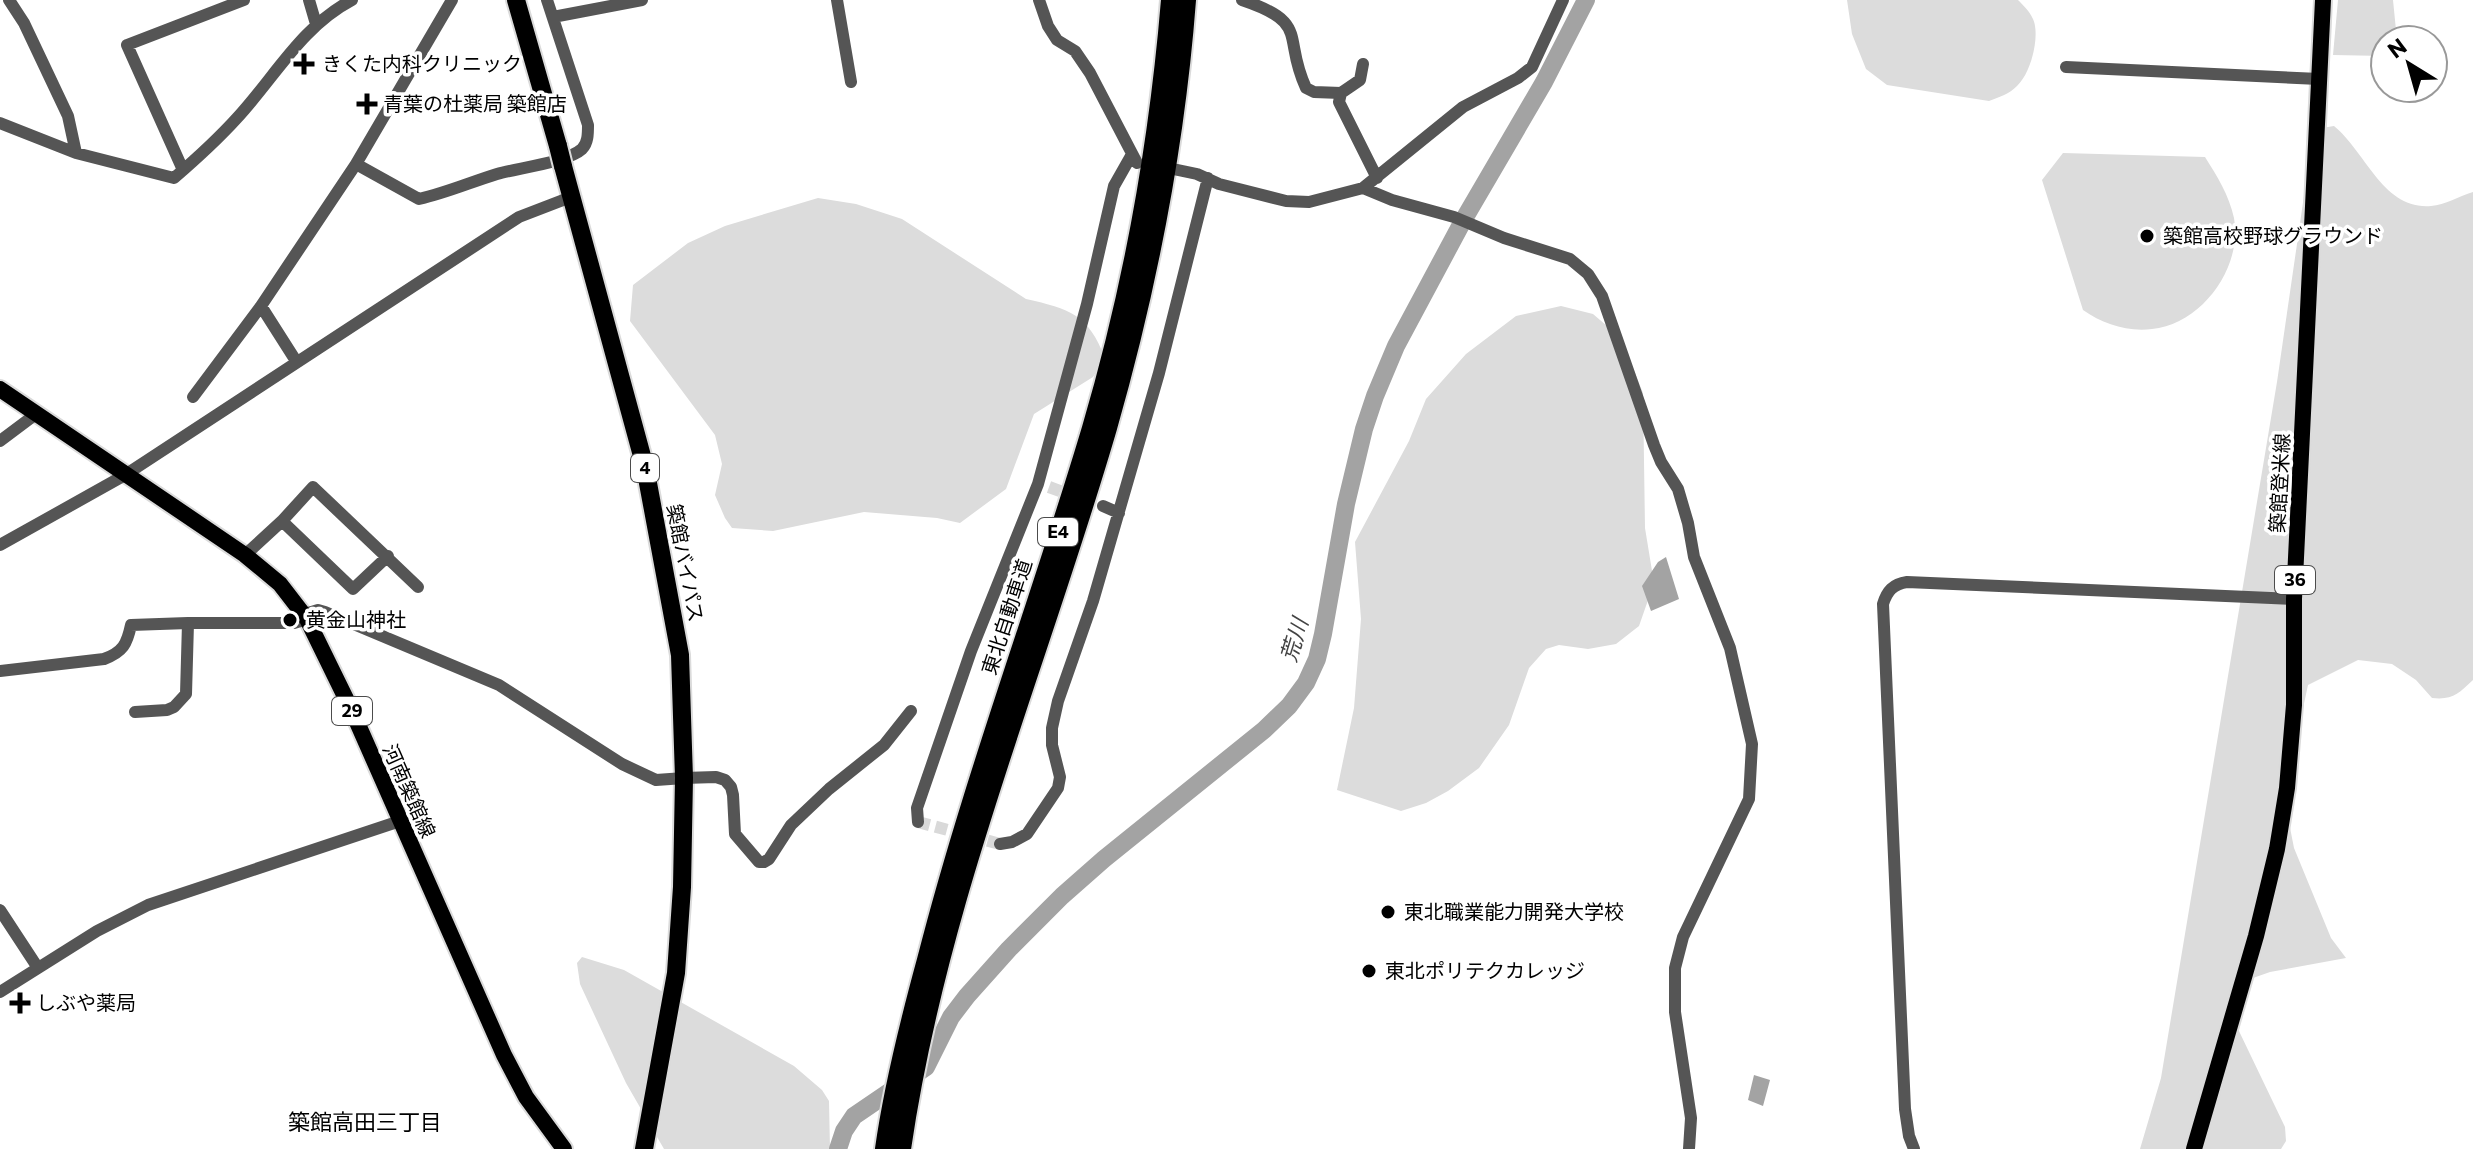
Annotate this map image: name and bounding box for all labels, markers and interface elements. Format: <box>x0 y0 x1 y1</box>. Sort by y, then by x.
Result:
north arrow <box>2369 24 2449 104</box>
text: N <box>2382 32 2411 63</box>
place label: きくた内科クリニック <box>322 51 522 75</box>
marker: きくた内科クリニック <box>293 53 315 75</box>
place label: 青葉の杜薬局 築館店 <box>383 91 567 115</box>
marker: 青葉の杜薬局 築館店 <box>358 95 376 113</box>
place label: 築館高校野球グラウンド <box>2163 223 2383 247</box>
marker: 築館高校野球グラウンド <box>2138 227 2156 245</box>
street label: 築館登米線 <box>2264 432 2294 534</box>
road number: 4 <box>631 454 659 482</box>
street label: 築館バイパス <box>663 502 709 624</box>
road number: E4 <box>1038 518 1078 546</box>
street label: 東北自動車道 <box>976 556 1036 677</box>
road number: 36 <box>2275 566 2315 594</box>
place label: 黄金山神社 <box>306 607 406 631</box>
marker: 黄金山神社 <box>281 611 299 629</box>
water label: 荒川 <box>1274 613 1313 665</box>
road number: 29 <box>332 697 372 725</box>
street label: 河南築館線 <box>379 740 441 841</box>
place label: 東北職業能力開発大学校 <box>1404 899 1624 923</box>
marker: 東北職業能力開発大学校 <box>1379 903 1397 921</box>
place label: 東北ポリテクカレッジ <box>1385 958 1585 982</box>
marker: 東北ポリテクカレッジ <box>1360 962 1378 980</box>
place label: しぶや薬局 <box>36 990 136 1014</box>
marker: しぶや薬局 <box>11 994 29 1012</box>
district label: 築館高田三丁目 <box>288 1108 442 1135</box>

